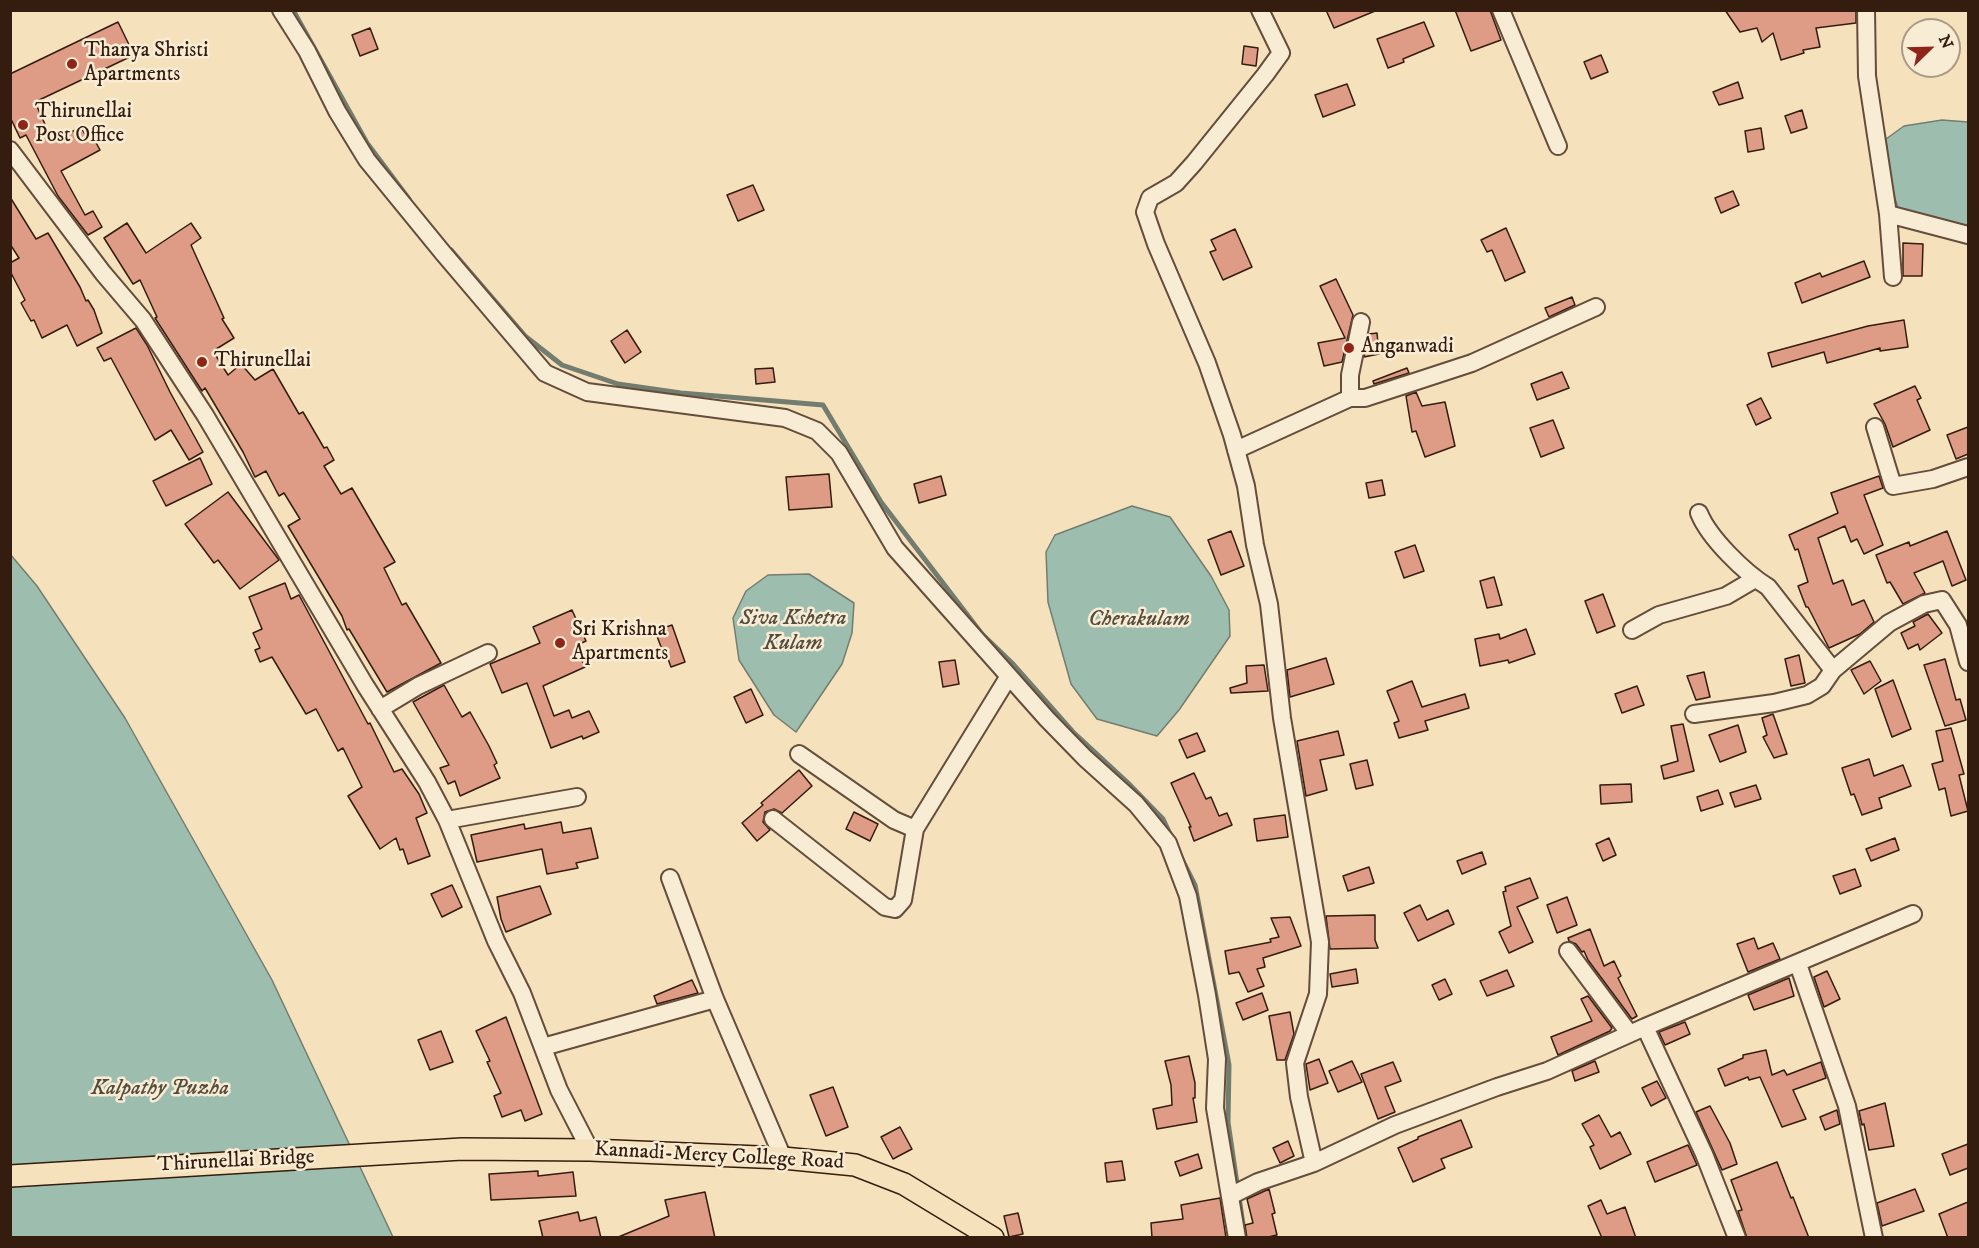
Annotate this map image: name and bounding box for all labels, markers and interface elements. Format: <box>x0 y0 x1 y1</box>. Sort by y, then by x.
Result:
north arrow <box>1901 18 1961 78</box>
text: N <box>1934 32 1957 52</box>
place label: Thanya Shristi Apartments <box>84 39 208 89</box>
marker: Thanya Shristi Apartments <box>65 57 79 71</box>
place label: Thirunellai Post Office <box>35 100 132 150</box>
marker: Thirunellai Post Office <box>16 118 30 132</box>
place label: Anganwadi <box>1361 335 1454 361</box>
marker: Anganwadi <box>1342 341 1356 355</box>
place label: Thirunellai <box>214 349 311 375</box>
marker: Thirunellai <box>195 355 209 369</box>
water label: Siva Kshetra Kulam <box>740 606 846 658</box>
water label: Cherakulam <box>1088 607 1190 633</box>
place label: Sri Krishna Apartments <box>572 618 668 668</box>
marker: Sri Krishna Apartments <box>553 636 567 650</box>
water label: Kalpathy Puzha <box>91 1076 229 1102</box>
street label: Kannadi-Mercy College Road <box>593 1138 845 1176</box>
street label: Thirunellai Bridge <box>157 1145 315 1179</box>

